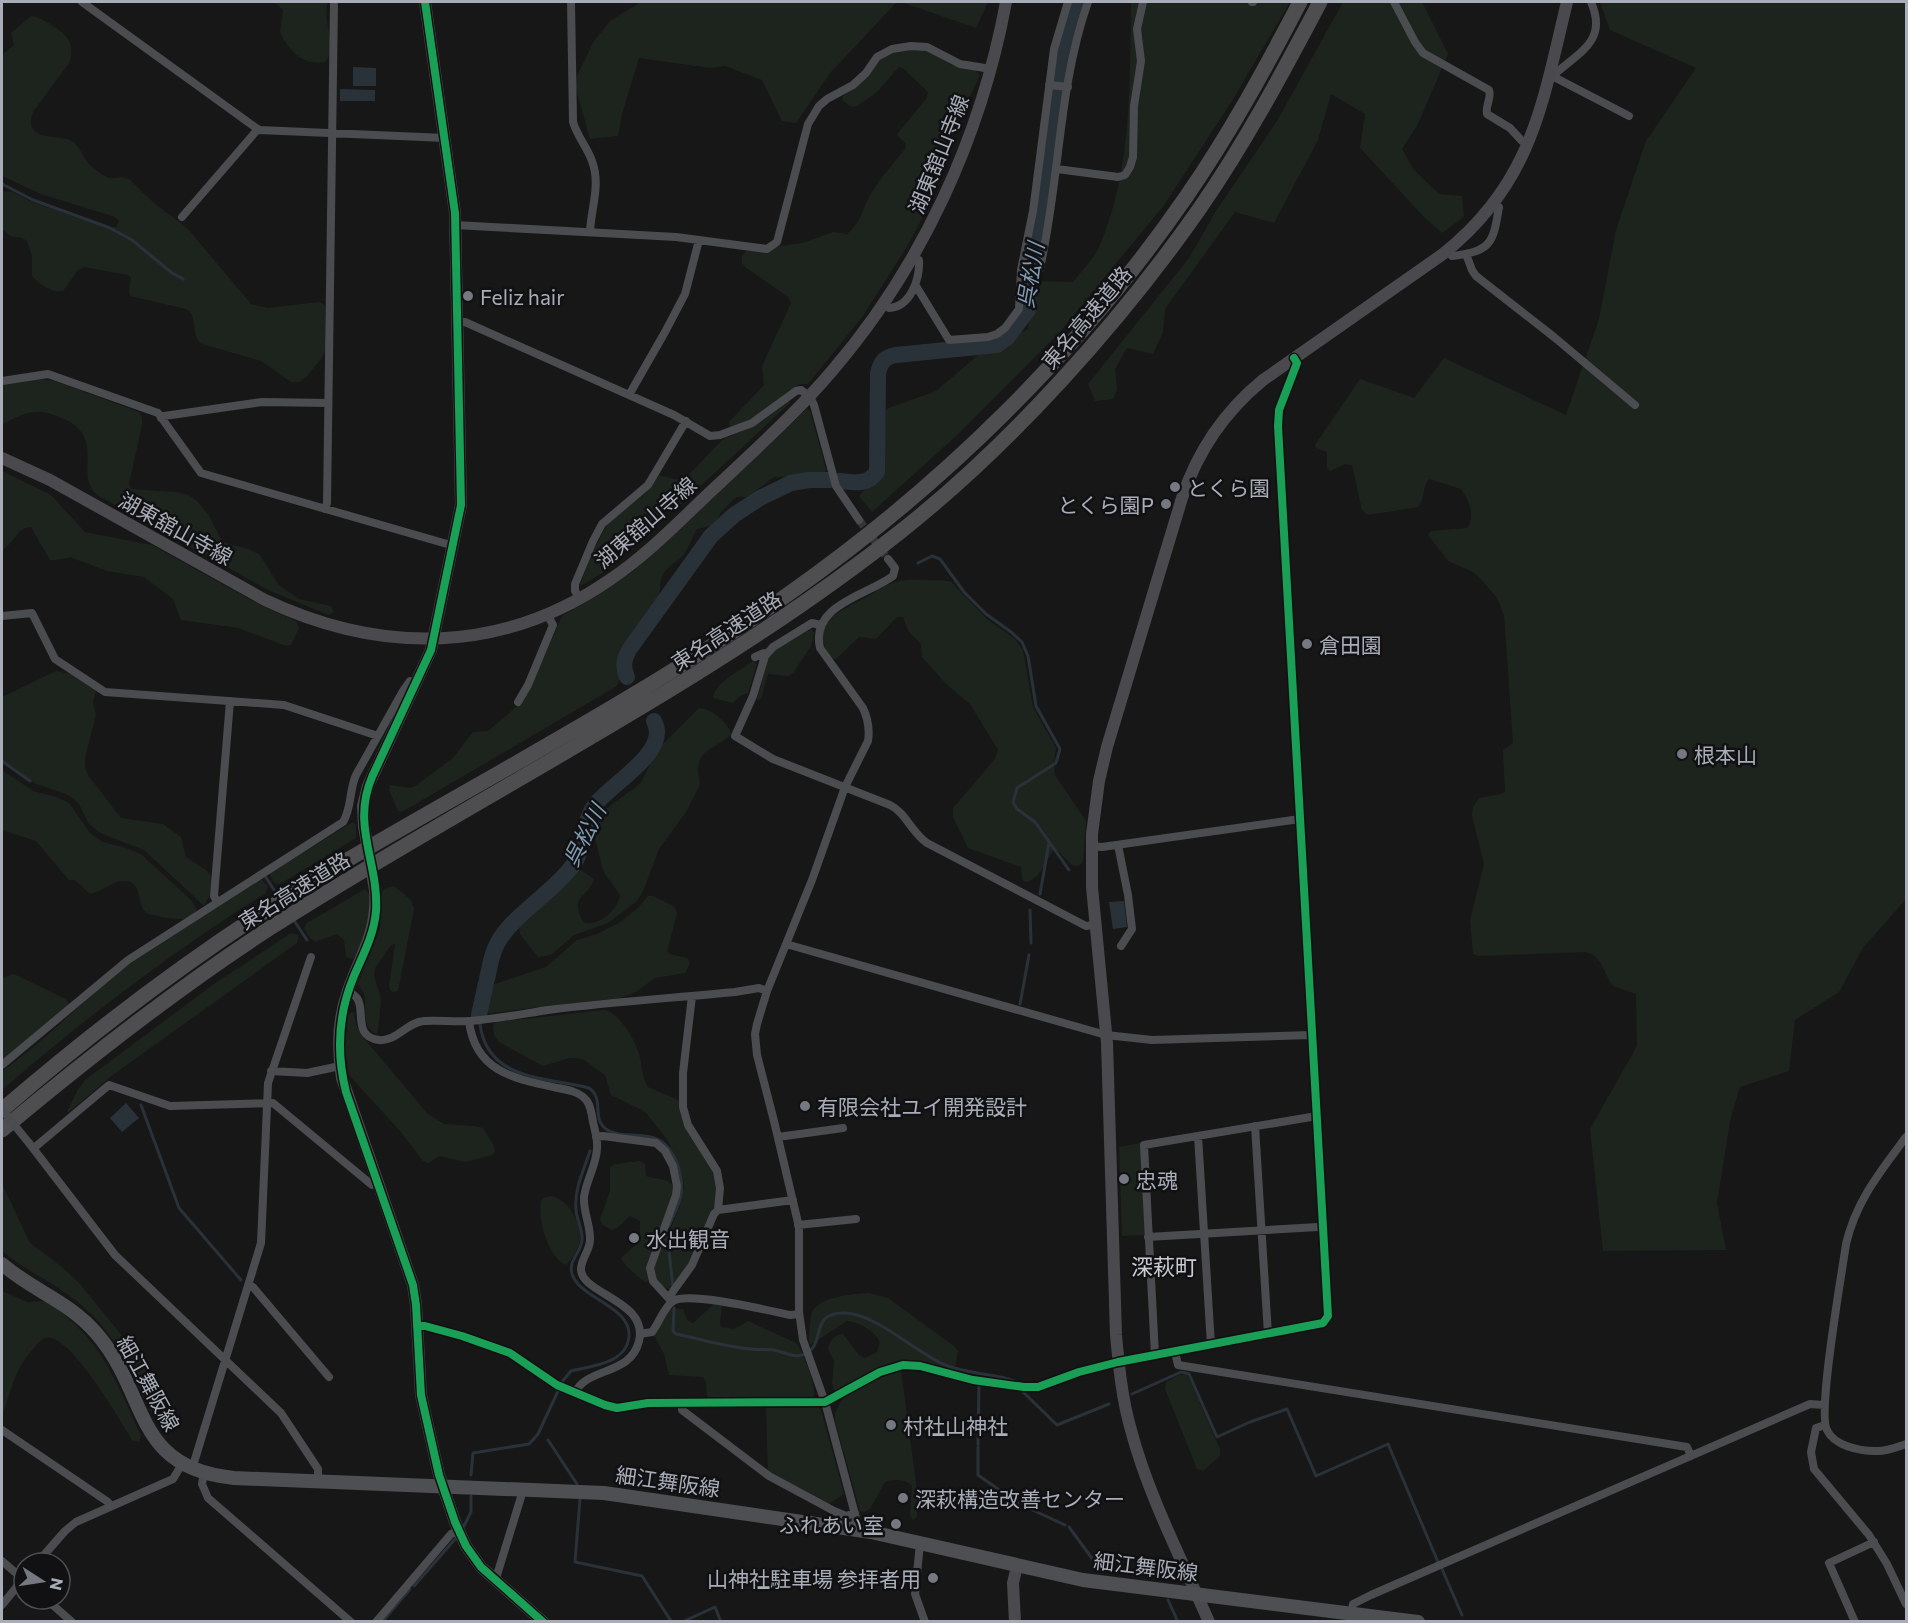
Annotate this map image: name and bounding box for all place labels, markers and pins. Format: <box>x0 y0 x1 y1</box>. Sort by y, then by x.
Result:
place label: Feliz hair <box>480 284 565 309</box>
marker: Feliz hair <box>461 289 475 303</box>
place label: とくら園 <box>1187 475 1270 500</box>
marker: とくら園 <box>1168 480 1182 494</box>
place label: とくら園P <box>1057 492 1154 517</box>
marker: とくら園P <box>1159 497 1173 511</box>
place label: 倉田園 <box>1319 632 1382 657</box>
marker: 倉田園 <box>1300 637 1314 651</box>
place label: 根本山 <box>1694 742 1757 767</box>
marker: 根本山 <box>1675 747 1689 761</box>
place label: 有限会社ユイ開発設計 <box>817 1094 1027 1119</box>
marker: 有限会社ユイ開発設計 <box>798 1099 812 1113</box>
place label: 忠魂 <box>1136 1167 1178 1192</box>
marker: 忠魂 <box>1117 1172 1131 1186</box>
place label: 水出観音 <box>646 1226 730 1251</box>
marker: 水出観音 <box>627 1231 641 1245</box>
place label: 村社山神社 <box>903 1413 1008 1438</box>
marker: 村社山神社 <box>884 1418 898 1432</box>
place label: 深萩構造改善センター <box>915 1486 1125 1511</box>
marker: 深萩構造改善センター <box>896 1491 910 1505</box>
place label: ふれあい室 <box>779 1512 884 1537</box>
marker: ふれあい室 <box>889 1517 903 1531</box>
place label: 山神社駐車場 参拝者用 <box>707 1566 921 1591</box>
marker: 山神社駐車場 参拝者用 <box>926 1571 940 1585</box>

